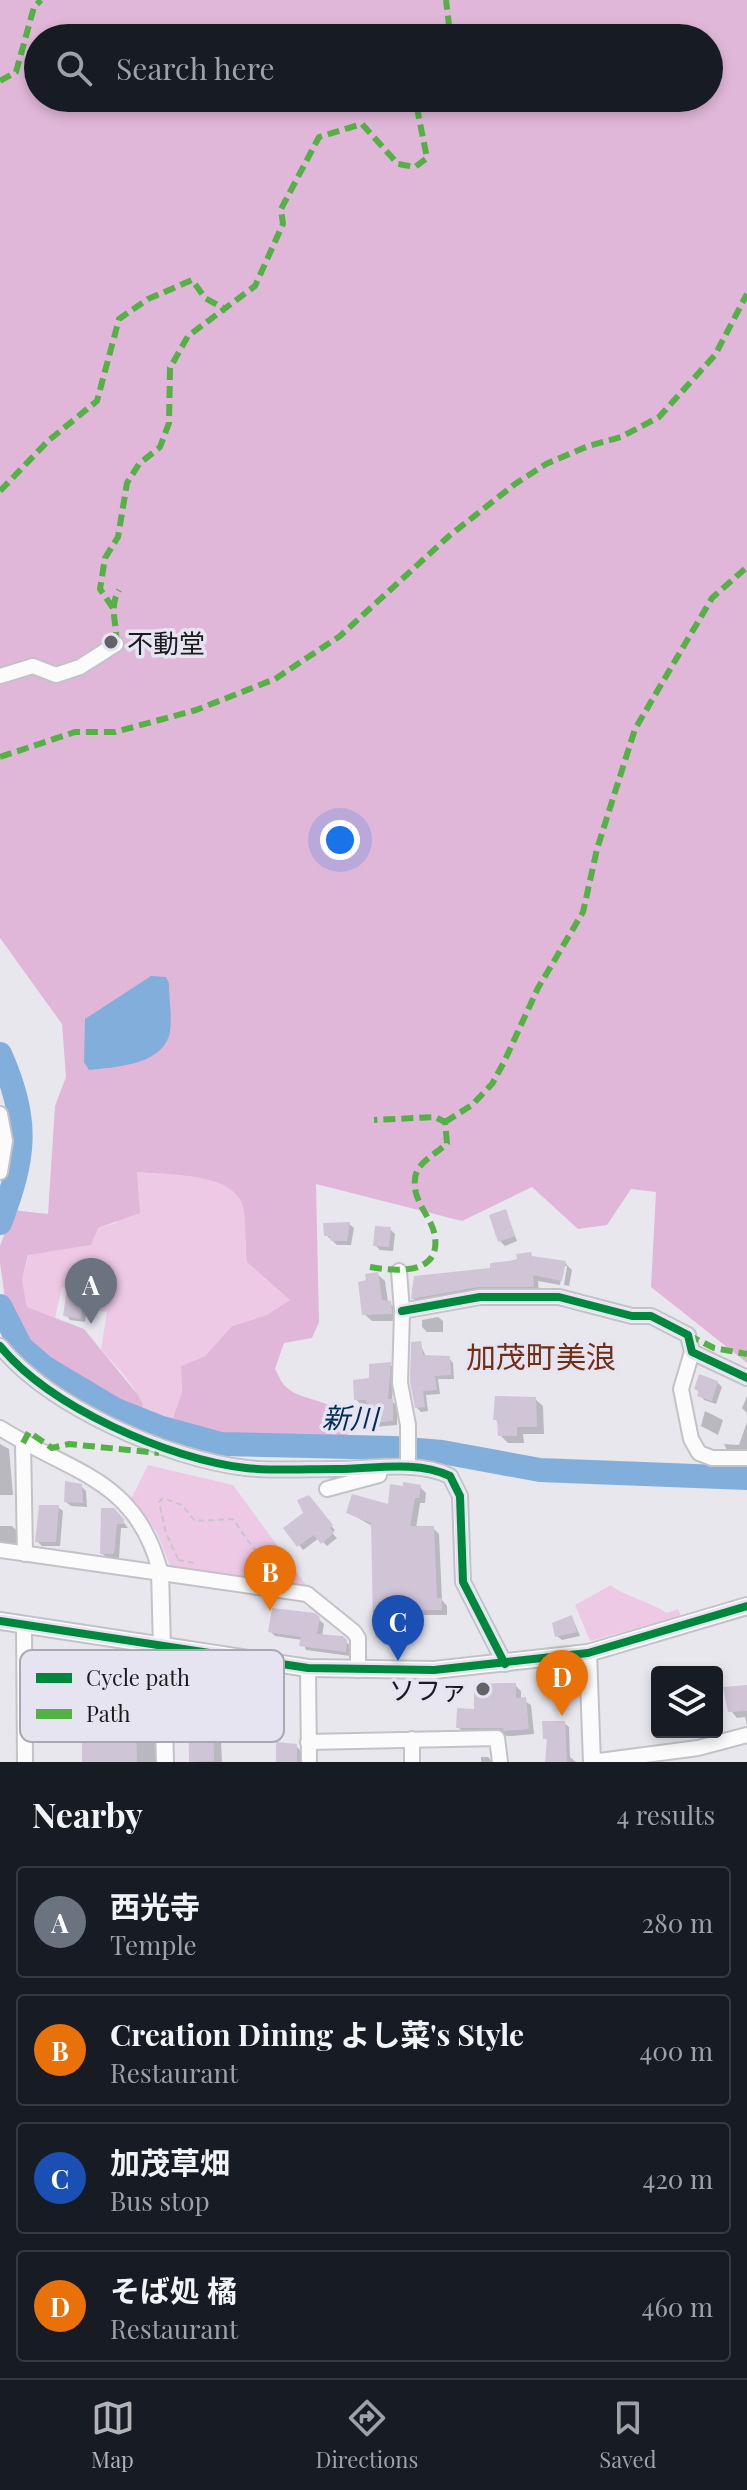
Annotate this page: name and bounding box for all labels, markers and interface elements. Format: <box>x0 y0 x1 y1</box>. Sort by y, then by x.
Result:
search box <box>24 24 723 112</box>
icon: search <box>52 46 96 90</box>
text: Search here <box>116 48 275 88</box>
place label: 不動堂 <box>127 625 205 660</box>
marker: 不動堂 <box>102 633 120 651</box>
your location <box>320 820 360 860</box>
pin: A <box>65 1258 117 1324</box>
district label: 加茂町美浪 <box>466 1336 616 1376</box>
water label: 新川 <box>322 1398 381 1436</box>
pin: B <box>244 1545 296 1611</box>
pin: C <box>372 1595 424 1661</box>
legend <box>20 1650 284 1742</box>
pin: D <box>536 1650 588 1716</box>
text: Cycle path <box>86 1662 190 1692</box>
map controls <box>651 1666 723 1738</box>
button: layers <box>651 1666 723 1738</box>
place label: ソファ <box>389 1672 467 1707</box>
marker: ソファ <box>474 1680 492 1698</box>
text: Path <box>86 1698 130 1728</box>
text: Nearby <box>32 1791 143 1837</box>
text: 4 results <box>616 1797 715 1832</box>
text: 西光寺 <box>110 1886 200 1926</box>
text: A <box>51 1905 69 1940</box>
text: 280 m <box>642 1905 713 1940</box>
text: Temple <box>110 1927 197 1962</box>
text: Creation Dining よし菜's Style <box>110 2014 524 2054</box>
text: B <box>51 2033 69 2068</box>
text: 400 m <box>639 2033 713 2068</box>
text: Restaurant <box>110 2055 238 2090</box>
text: 加茂草畑 <box>110 2142 230 2182</box>
text: C <box>51 2161 69 2196</box>
text: 420 m <box>643 2161 713 2196</box>
text: Bus stop <box>110 2183 210 2218</box>
text: そば処 橘 <box>110 2270 237 2310</box>
text: D <box>50 2289 70 2324</box>
text: 460 m <box>642 2289 713 2324</box>
text: Restaurant <box>110 2311 238 2346</box>
tab: Map <box>91 2396 135 2474</box>
tab: Directions <box>316 2396 418 2474</box>
tab: Saved <box>599 2396 657 2474</box>

